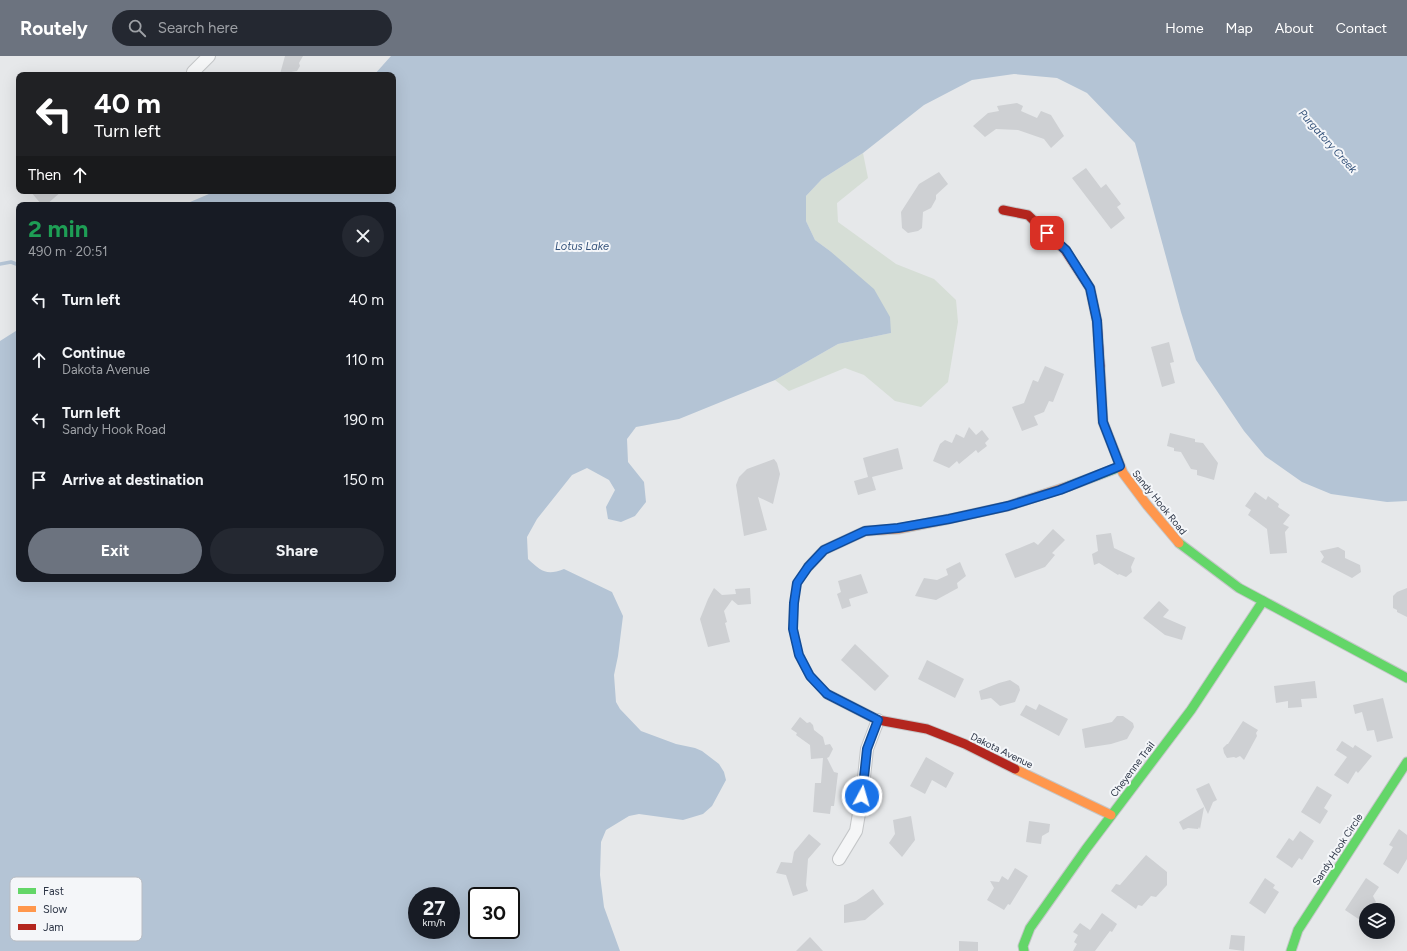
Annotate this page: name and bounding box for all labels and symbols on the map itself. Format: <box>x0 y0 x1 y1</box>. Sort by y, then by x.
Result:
water label: Purgatory Creek <box>1296 107 1360 176</box>
pin <box>1030 216 1064 250</box>
water label: Lotus Lake <box>555 240 609 253</box>
street label: Sandy Hook Road <box>1129 467 1190 538</box>
street label: Dakota Avenue <box>969 730 1036 771</box>
street label: Cheyenne Trail <box>1107 739 1157 800</box>
position arrow <box>841 775 883 817</box>
street label: Sandy Hook Circle <box>1309 811 1366 888</box>
legend <box>10 877 142 941</box>
text: Fast <box>43 885 64 898</box>
speed limit sign: 30 <box>468 887 520 939</box>
text: Slow <box>43 903 67 916</box>
text: Jam <box>43 921 64 934</box>

